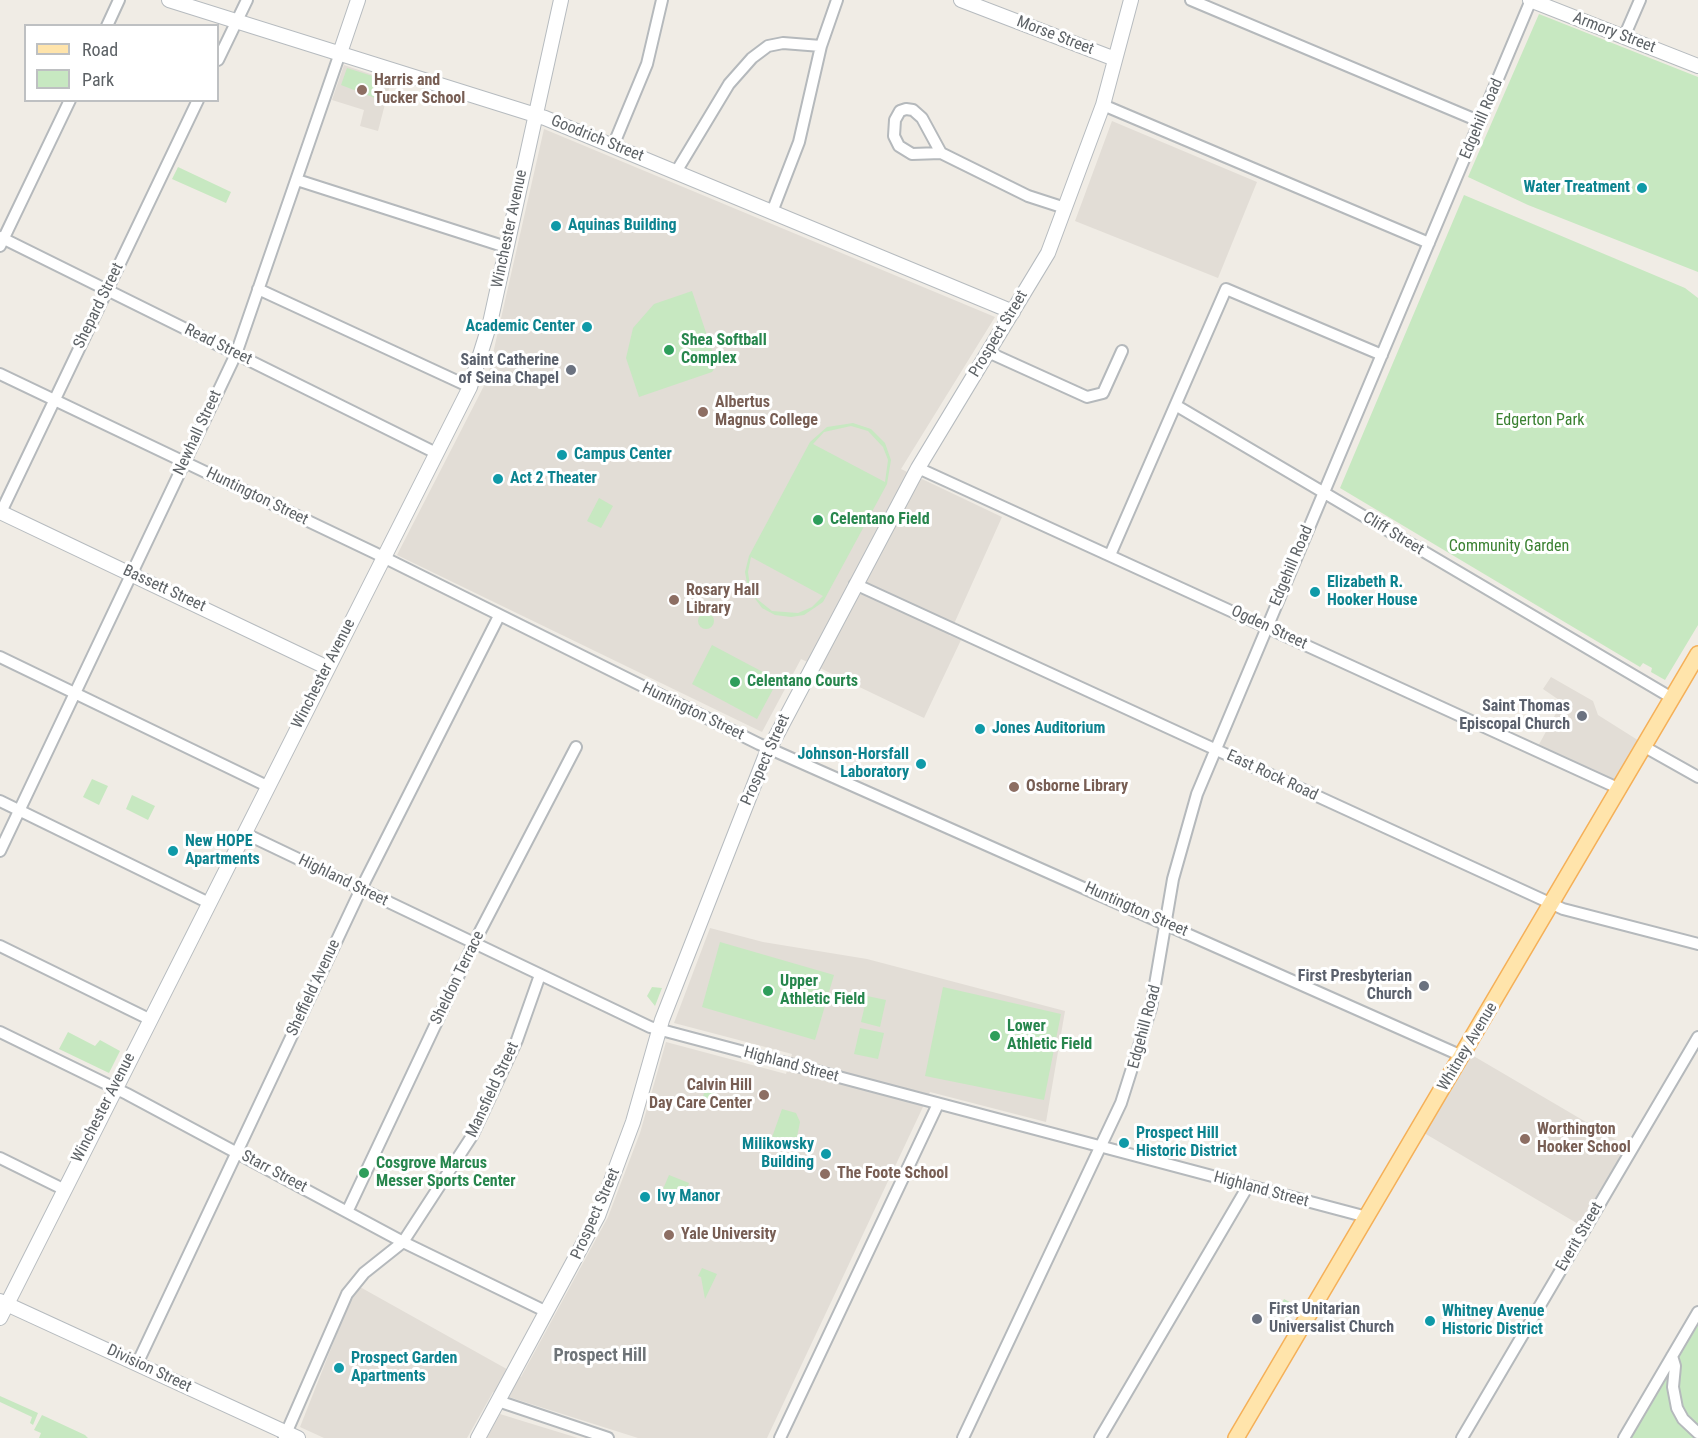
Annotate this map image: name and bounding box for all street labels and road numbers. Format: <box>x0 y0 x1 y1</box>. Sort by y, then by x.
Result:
street label: Armory Street <box>1570 8 1658 58</box>
street label: Morse Street <box>1014 13 1096 59</box>
street label: Edgehill Road <box>1456 76 1508 162</box>
street label: Goodrich Street <box>548 112 646 166</box>
street label: Winchester Avenue <box>488 168 532 290</box>
street label: Shepard Street <box>70 260 128 352</box>
street label: Prospect Street <box>966 287 1032 381</box>
street label: Read Street <box>181 320 255 370</box>
street label: Newhall Street <box>170 387 226 479</box>
street label: Huntington Street <box>203 464 311 530</box>
street label: Cliff Street <box>1359 508 1427 560</box>
street label: Edgehill Road <box>1266 523 1318 609</box>
street label: Bassett Street <box>120 561 208 617</box>
street label: Ogden Street <box>1228 602 1310 654</box>
street label: Winchester Avenue <box>288 616 360 732</box>
street label: Huntington Street <box>639 679 747 745</box>
street label: Prospect Street <box>737 712 795 808</box>
street label: East Rock Road <box>1223 747 1321 805</box>
street label: Highland Street <box>295 851 391 911</box>
street label: Huntington Street <box>1081 879 1191 941</box>
street label: Sheldon Terrace <box>427 928 489 1028</box>
street label: Sheffield Avenue <box>283 937 345 1039</box>
street label: Edgehill Road <box>1125 983 1165 1071</box>
street label: Whitney Avenue <box>1434 999 1502 1095</box>
street label: Mansfield Street <box>463 1039 523 1141</box>
street label: Highland Street <box>741 1043 841 1087</box>
street label: Winchester Avenue <box>68 1050 140 1166</box>
street label: Starr Street <box>238 1147 310 1197</box>
street label: Prospect Street <box>567 1166 625 1262</box>
street label: Highland Street <box>1211 1168 1311 1212</box>
street label: Everit Street <box>1553 1199 1607 1275</box>
street label: Division Street <box>104 1341 194 1397</box>

